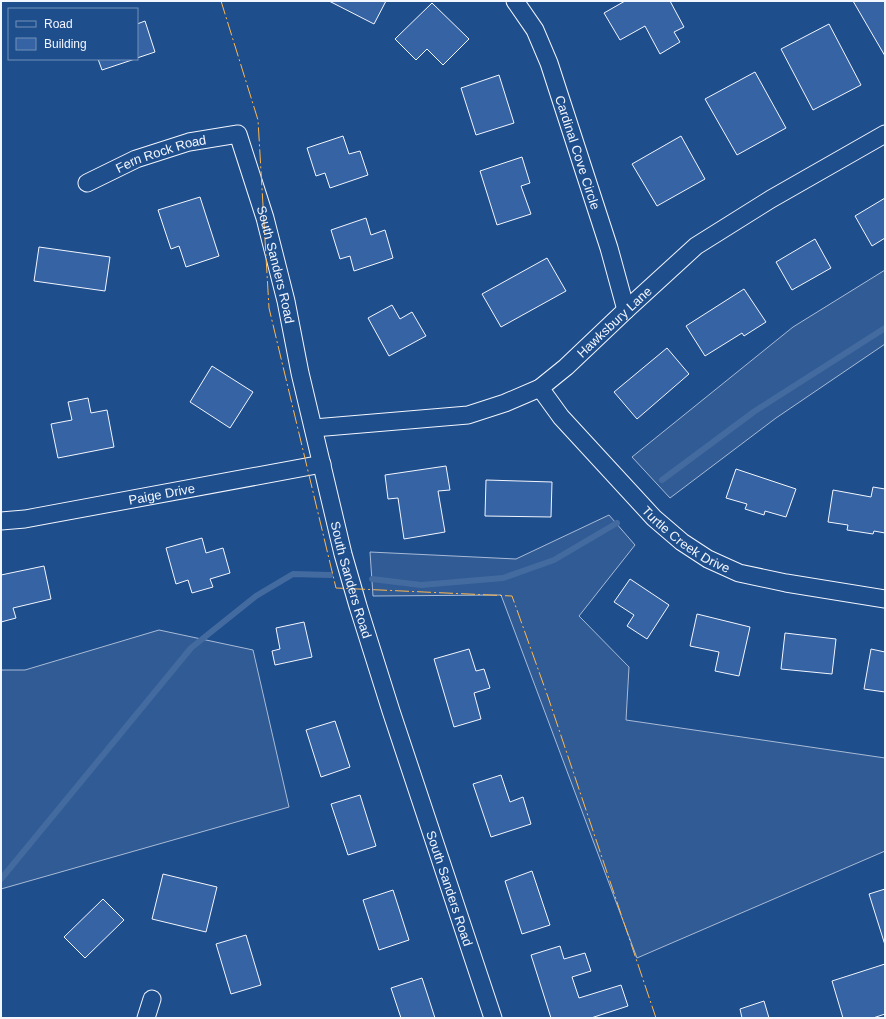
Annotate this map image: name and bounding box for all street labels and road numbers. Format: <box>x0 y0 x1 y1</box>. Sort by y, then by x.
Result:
street label: Cardinal Cove Circle <box>552 93 603 212</box>
street label: Fern Rock Road <box>113 132 207 176</box>
street label: South Sanders Road <box>254 204 297 325</box>
street label: Hawksbury Lane <box>574 283 655 361</box>
street label: Paige Drive <box>127 481 196 508</box>
street label: Turtle Creek Drive <box>639 503 732 576</box>
street label: South Sanders Road <box>327 520 375 640</box>
street label: South Sanders Road <box>423 829 476 948</box>

